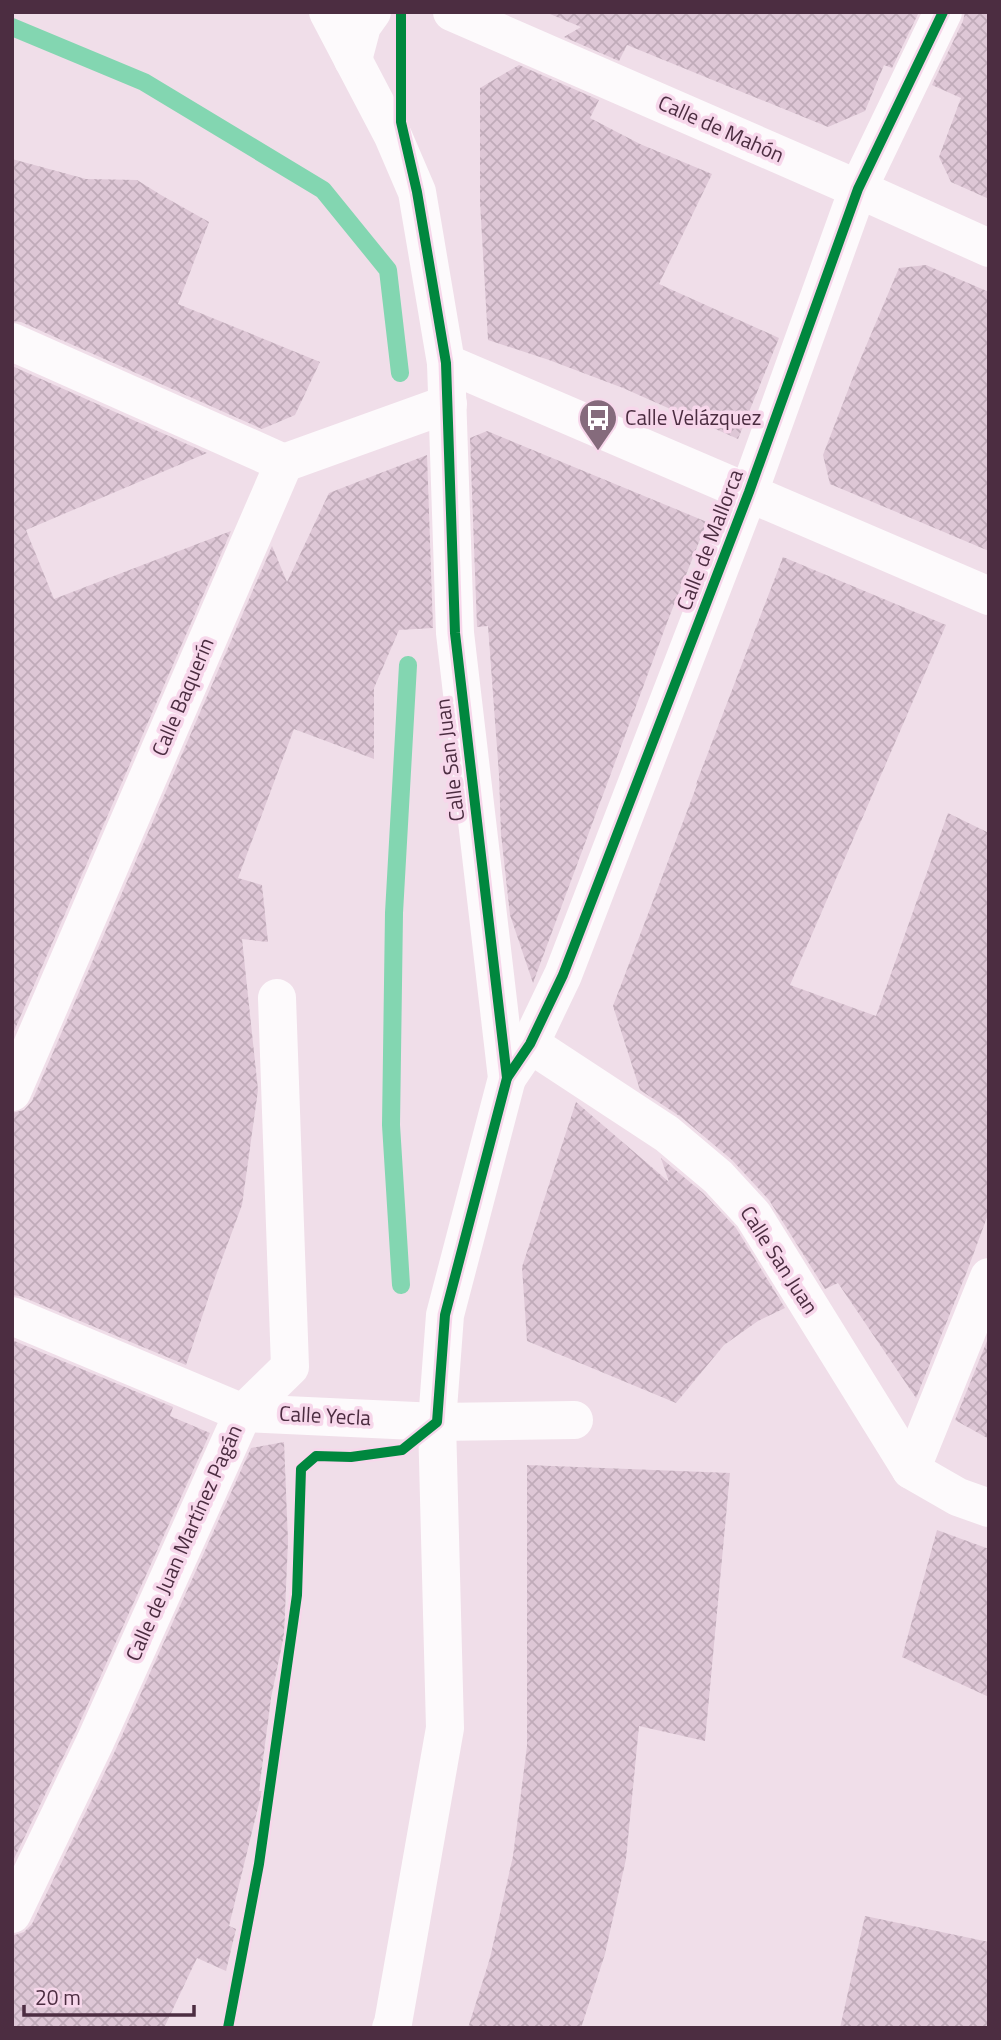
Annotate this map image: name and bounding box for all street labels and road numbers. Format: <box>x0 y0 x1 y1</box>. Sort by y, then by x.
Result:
street label: Calle de Mahón <box>653 86 790 170</box>
street label: Calle de Mallorca <box>667 464 751 615</box>
street label: Calle Baquerín <box>143 632 221 761</box>
street label: Calle San Juan <box>426 697 472 823</box>
street label: Calle San Juan <box>733 1199 827 1320</box>
street label: Calle Yecla <box>278 1397 372 1433</box>
street label: Calle de Juan Martínez Pagán <box>116 1419 250 1666</box>

